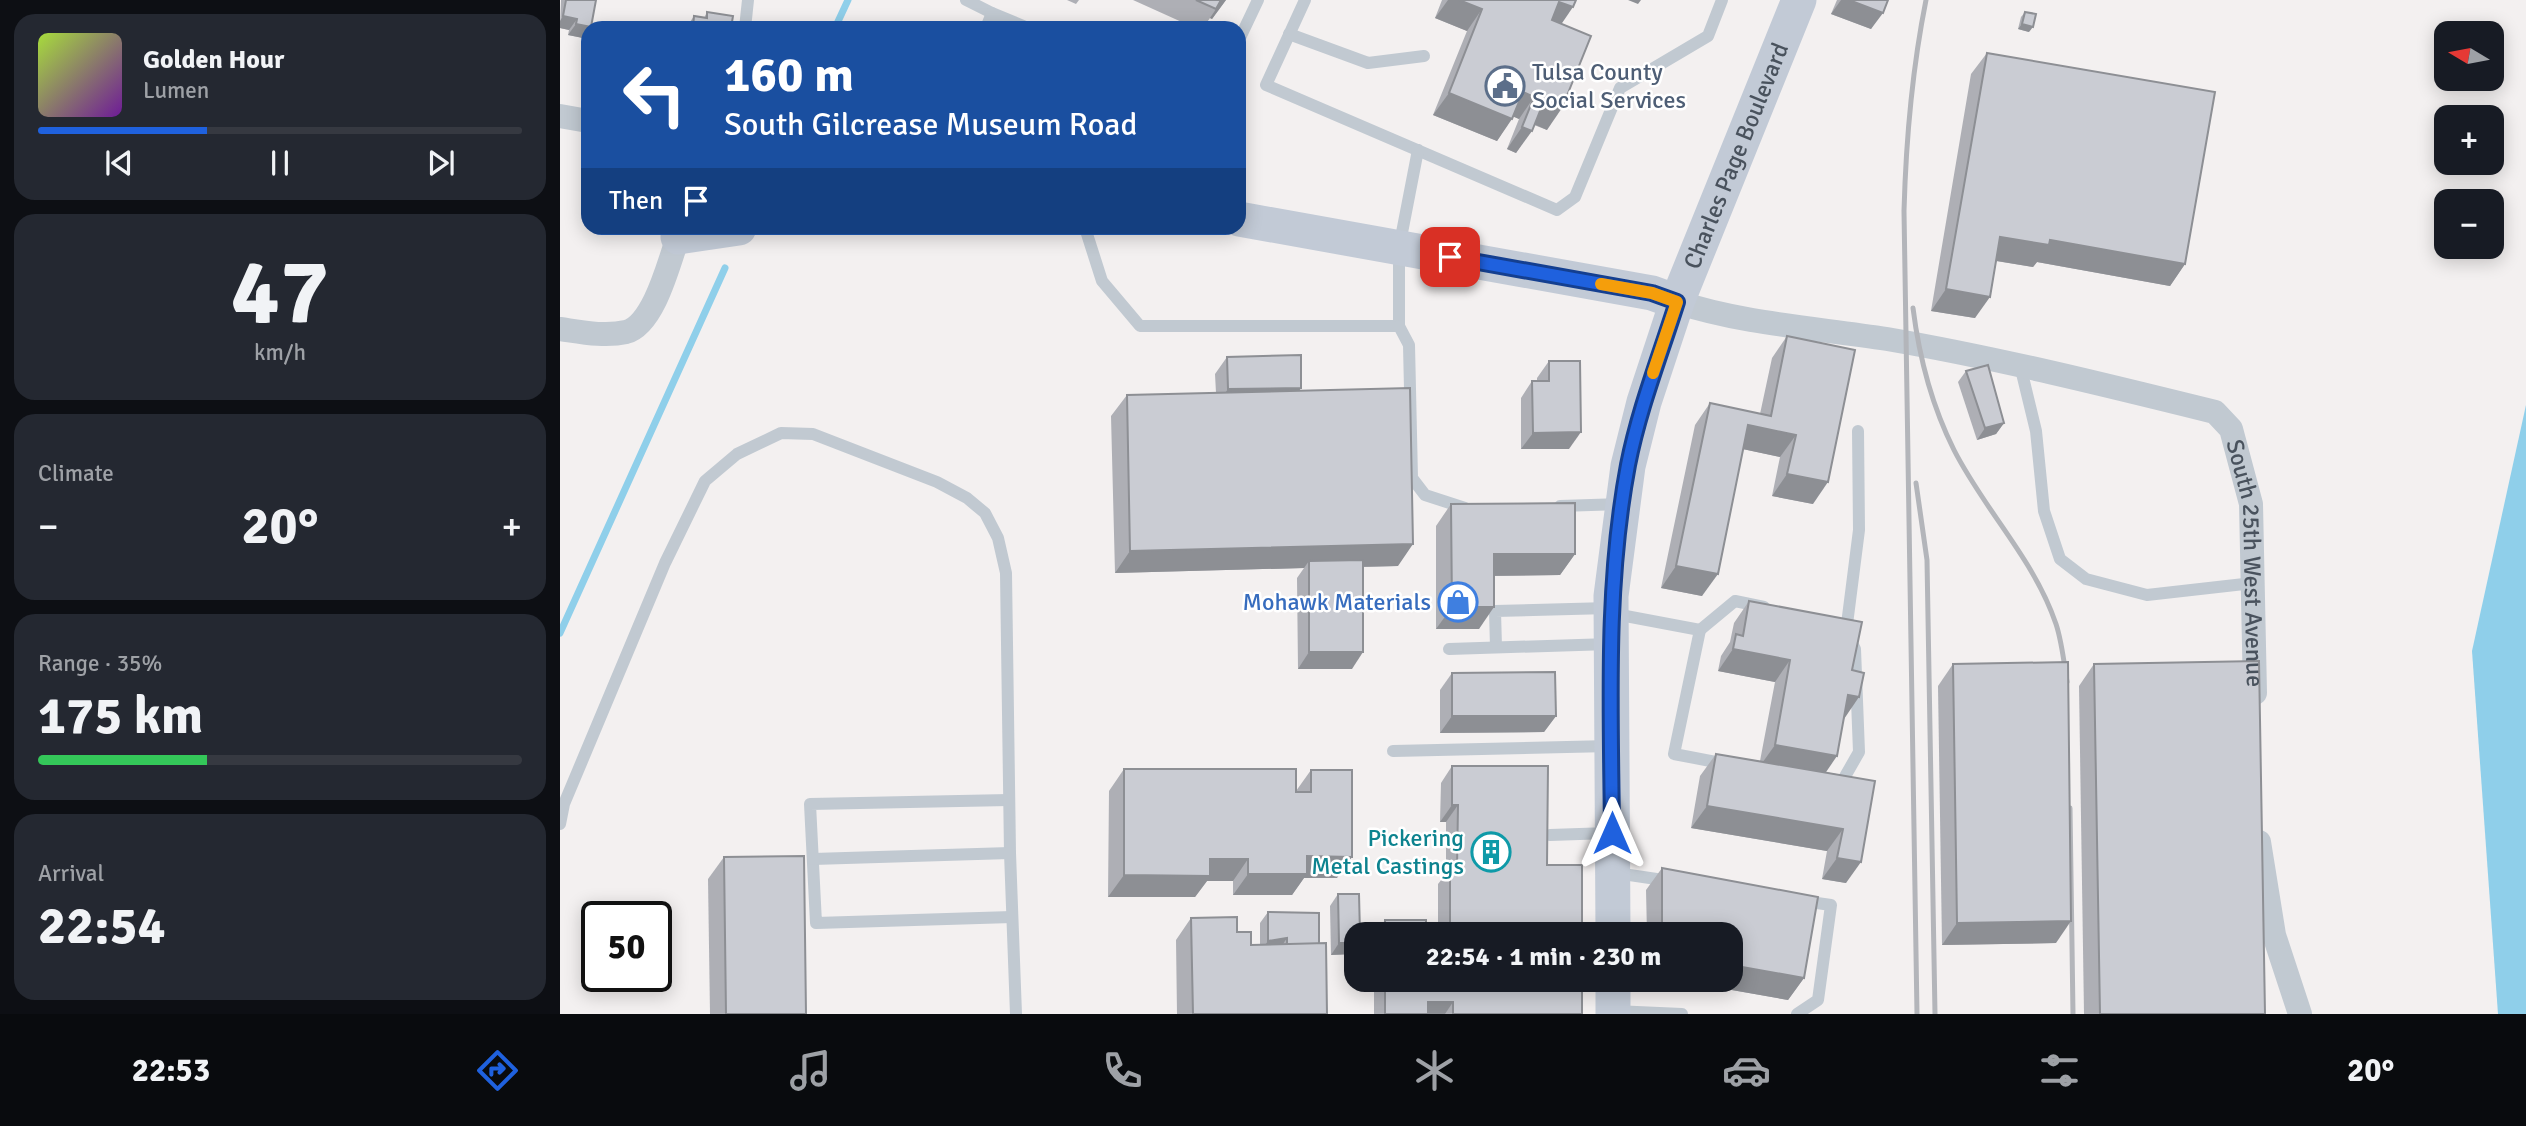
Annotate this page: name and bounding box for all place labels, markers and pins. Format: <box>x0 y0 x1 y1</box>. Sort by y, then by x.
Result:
place label: Tulsa County Social Services <box>1532 57 1686 115</box>
public building icon: Tulsa County Social Services <box>1484 65 1526 107</box>
pin <box>1420 227 1480 287</box>
shop icon: Mohawk Materials <box>1437 581 1479 623</box>
place label: Mohawk Materials <box>1243 587 1431 617</box>
place label: Pickering Metal Castings <box>1311 823 1464 881</box>
building icon: Pickering Metal Castings <box>1470 831 1512 873</box>

